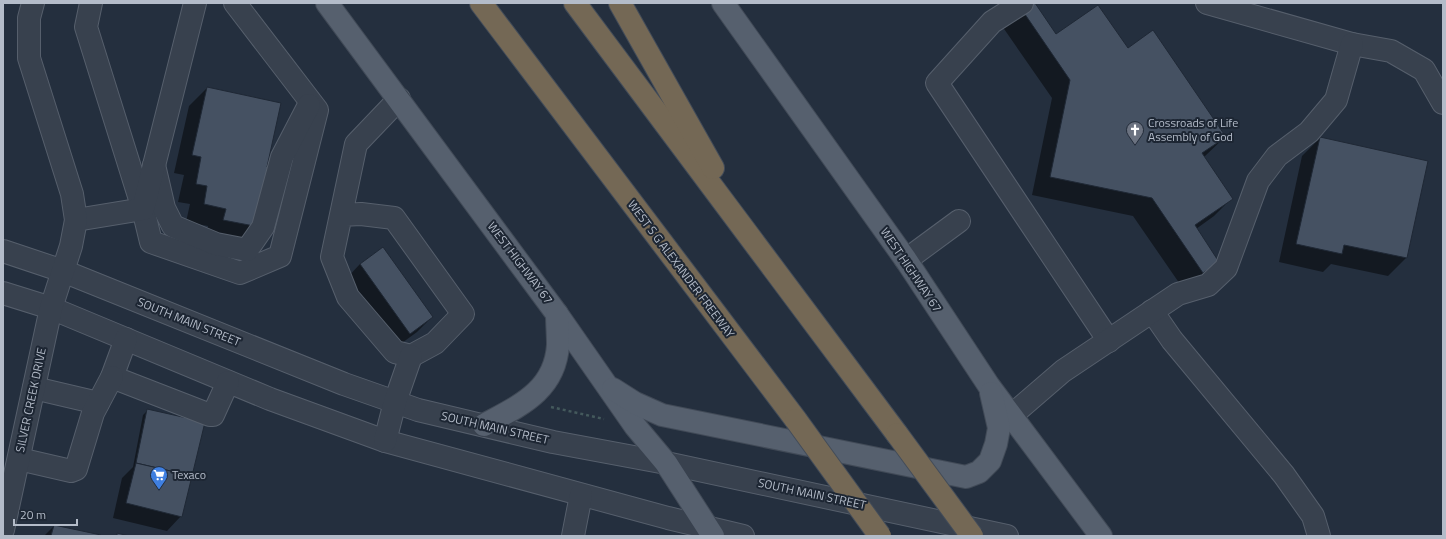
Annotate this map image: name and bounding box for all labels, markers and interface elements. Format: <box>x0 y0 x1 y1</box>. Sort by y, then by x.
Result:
place label: Crossroads of Life Assembly of God <box>1148 113 1238 146</box>
church icon: Crossroads of Life Assembly of God <box>1125 120 1145 145</box>
street label: WEST S G ALEXANDER FREEWAY <box>623 196 740 342</box>
street label: WEST HIGHWAY 67 <box>483 218 558 308</box>
street label: WEST HIGHWAY 67 <box>876 223 947 316</box>
street label: SOUTH MAIN STREET <box>135 292 244 351</box>
street label: SILVER CREEK DRIVE <box>10 345 51 454</box>
street label: SOUTH MAIN STREET <box>439 406 551 449</box>
supermarket icon: Texaco <box>149 465 169 490</box>
place label: Texaco <box>172 465 206 484</box>
street label: SOUTH MAIN STREET <box>756 473 869 514</box>
scale bar <box>14 501 77 527</box>
text: 20 m <box>20 505 46 524</box>

